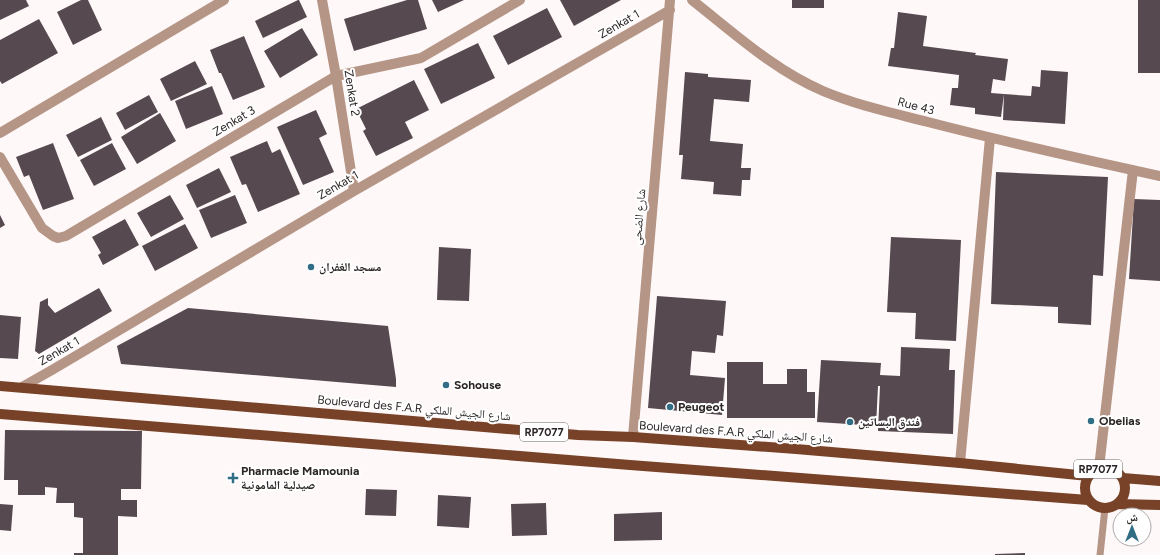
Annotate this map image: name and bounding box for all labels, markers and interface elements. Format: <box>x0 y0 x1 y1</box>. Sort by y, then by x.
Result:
street label: Zenkat 1 <box>596 7 642 41</box>
street label: Zenkat 2 <box>341 69 363 117</box>
street label: Rue 43 <box>896 94 936 118</box>
street label: Zenkat 3 <box>210 103 258 139</box>
street label: Zenkat 1 <box>315 168 361 202</box>
street label: شارع الضحى <box>630 188 649 246</box>
place label: مسجد الغفران <box>319 260 382 275</box>
marker: مسجد الغفران <box>306 262 316 272</box>
street label: Zenkat 1 <box>36 334 82 368</box>
place label: Sohouse <box>454 378 501 392</box>
marker: Sohouse <box>441 380 451 390</box>
street label: Boulevard des F.A.R شارع الجيش الملكي <box>316 393 511 426</box>
place label: Peugeot <box>678 400 724 414</box>
marker: Peugeot <box>665 402 675 412</box>
place label: Obelias <box>1099 414 1141 428</box>
place label: فندق البساتين <box>858 415 920 430</box>
marker: Obelias <box>1086 416 1096 426</box>
marker: فندق البساتين <box>845 417 855 427</box>
street label: Boulevard des F.A.R شارع الجيش الملكي <box>638 418 833 449</box>
road number: RP7077 <box>520 423 568 441</box>
road number: RP7077 <box>1074 460 1122 478</box>
place label: Pharmacie Mamounia صيدلية المامونية <box>241 464 359 492</box>
marker: Pharmacie Mamounia صيدلية المامونية <box>228 473 238 483</box>
north arrow <box>1112 507 1152 547</box>
text: ش <box>1126 511 1138 525</box>

